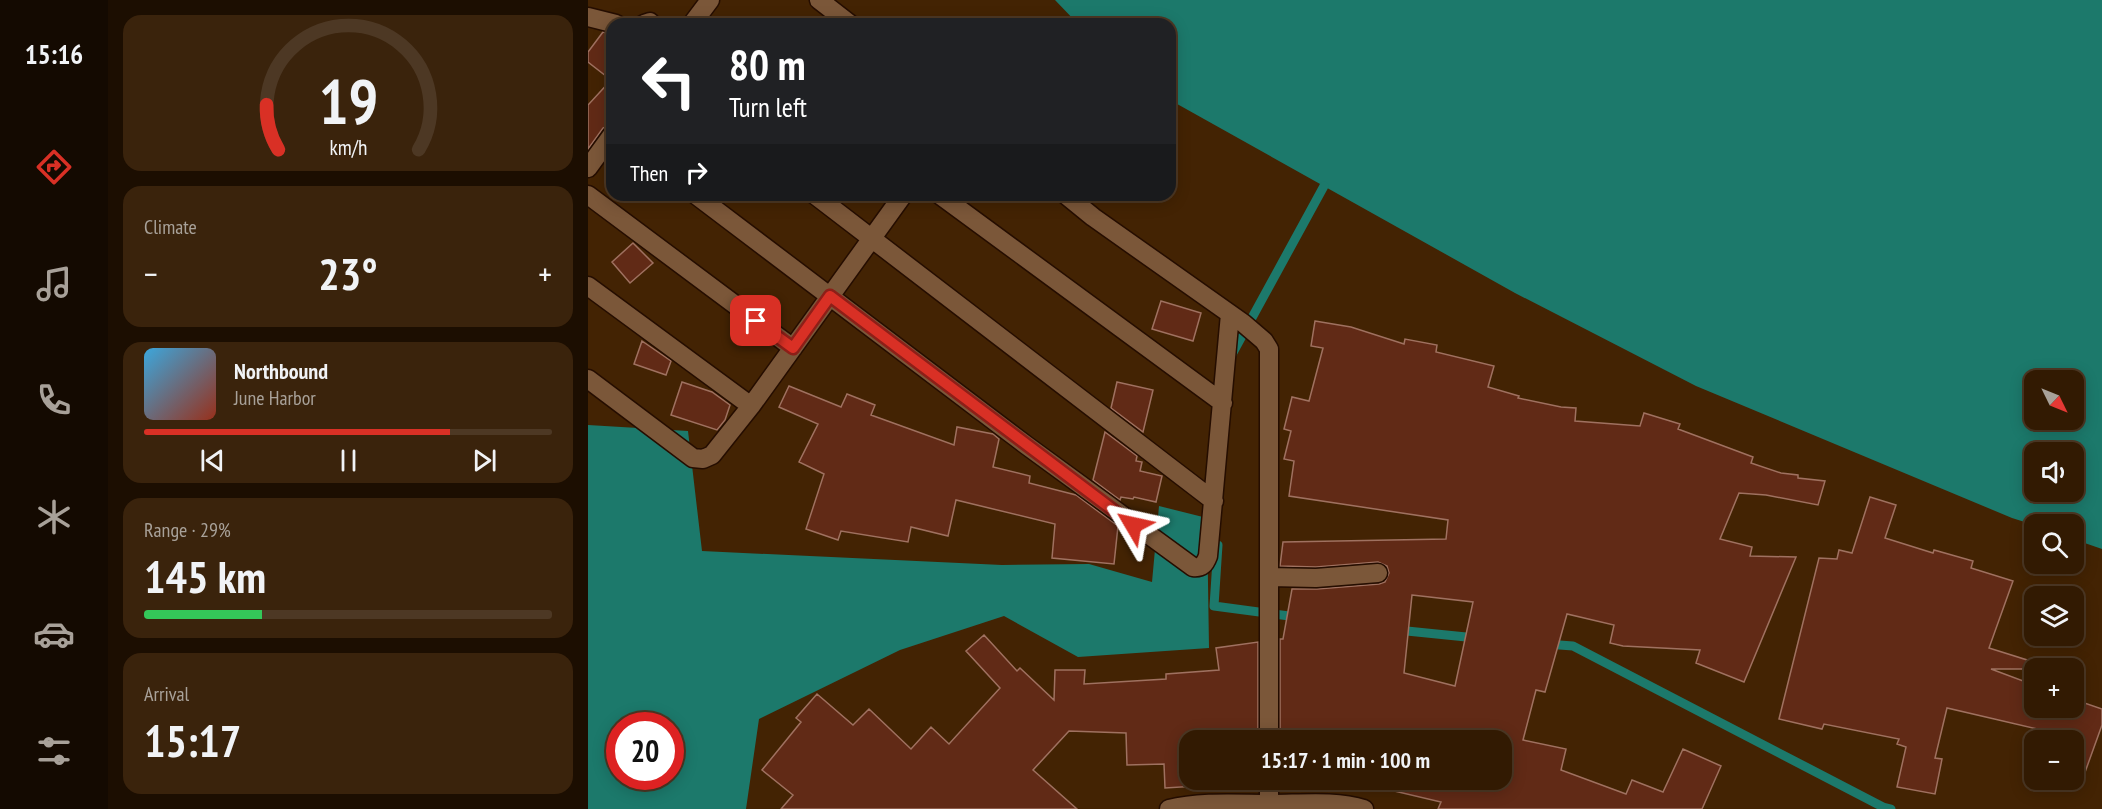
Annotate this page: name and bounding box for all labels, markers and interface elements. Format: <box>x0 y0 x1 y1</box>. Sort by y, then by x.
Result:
text: 15:16 <box>25 37 83 71</box>
text: 80 m <box>729 37 806 92</box>
icon: left <box>630 42 708 120</box>
text: 19 <box>318 60 378 141</box>
text: Turn left <box>729 90 807 124</box>
text: km/h <box>329 133 367 161</box>
icon: directions <box>33 146 75 188</box>
icon: right <box>680 156 713 189</box>
text: Then <box>630 159 668 187</box>
text: Climate <box>144 214 197 240</box>
text: 23° <box>318 244 378 302</box>
text: − <box>144 252 158 295</box>
text: + <box>538 252 552 295</box>
icon: music <box>33 263 75 305</box>
pin <box>730 295 781 346</box>
icon: arrive <box>739 304 772 337</box>
text: Northbound <box>234 357 328 385</box>
north arrow <box>2024 370 2084 430</box>
map controls <box>2024 370 2084 790</box>
icon: phone <box>33 379 75 421</box>
text: June Harbor <box>234 385 316 411</box>
button: sound <box>2024 442 2084 502</box>
icon: previous <box>196 444 229 477</box>
icon: pause <box>332 444 365 477</box>
icon: next <box>468 444 501 477</box>
position arrow <box>1101 493 1165 557</box>
icon: climate <box>33 496 75 538</box>
button: search <box>2024 514 2084 574</box>
text: Range · 29% <box>144 517 231 543</box>
text: 145 km <box>144 547 266 605</box>
button: layers <box>2024 586 2084 646</box>
icon: car <box>33 613 75 655</box>
button: + <box>2024 658 2084 718</box>
text: Arrival <box>144 681 189 707</box>
text: 15:17 <box>144 711 241 769</box>
speed limit sign: 20 <box>606 712 684 790</box>
icon: filters <box>33 730 75 772</box>
button: − <box>2024 730 2084 790</box>
text: 15:17 · 1 min · 100 m <box>1261 746 1430 774</box>

